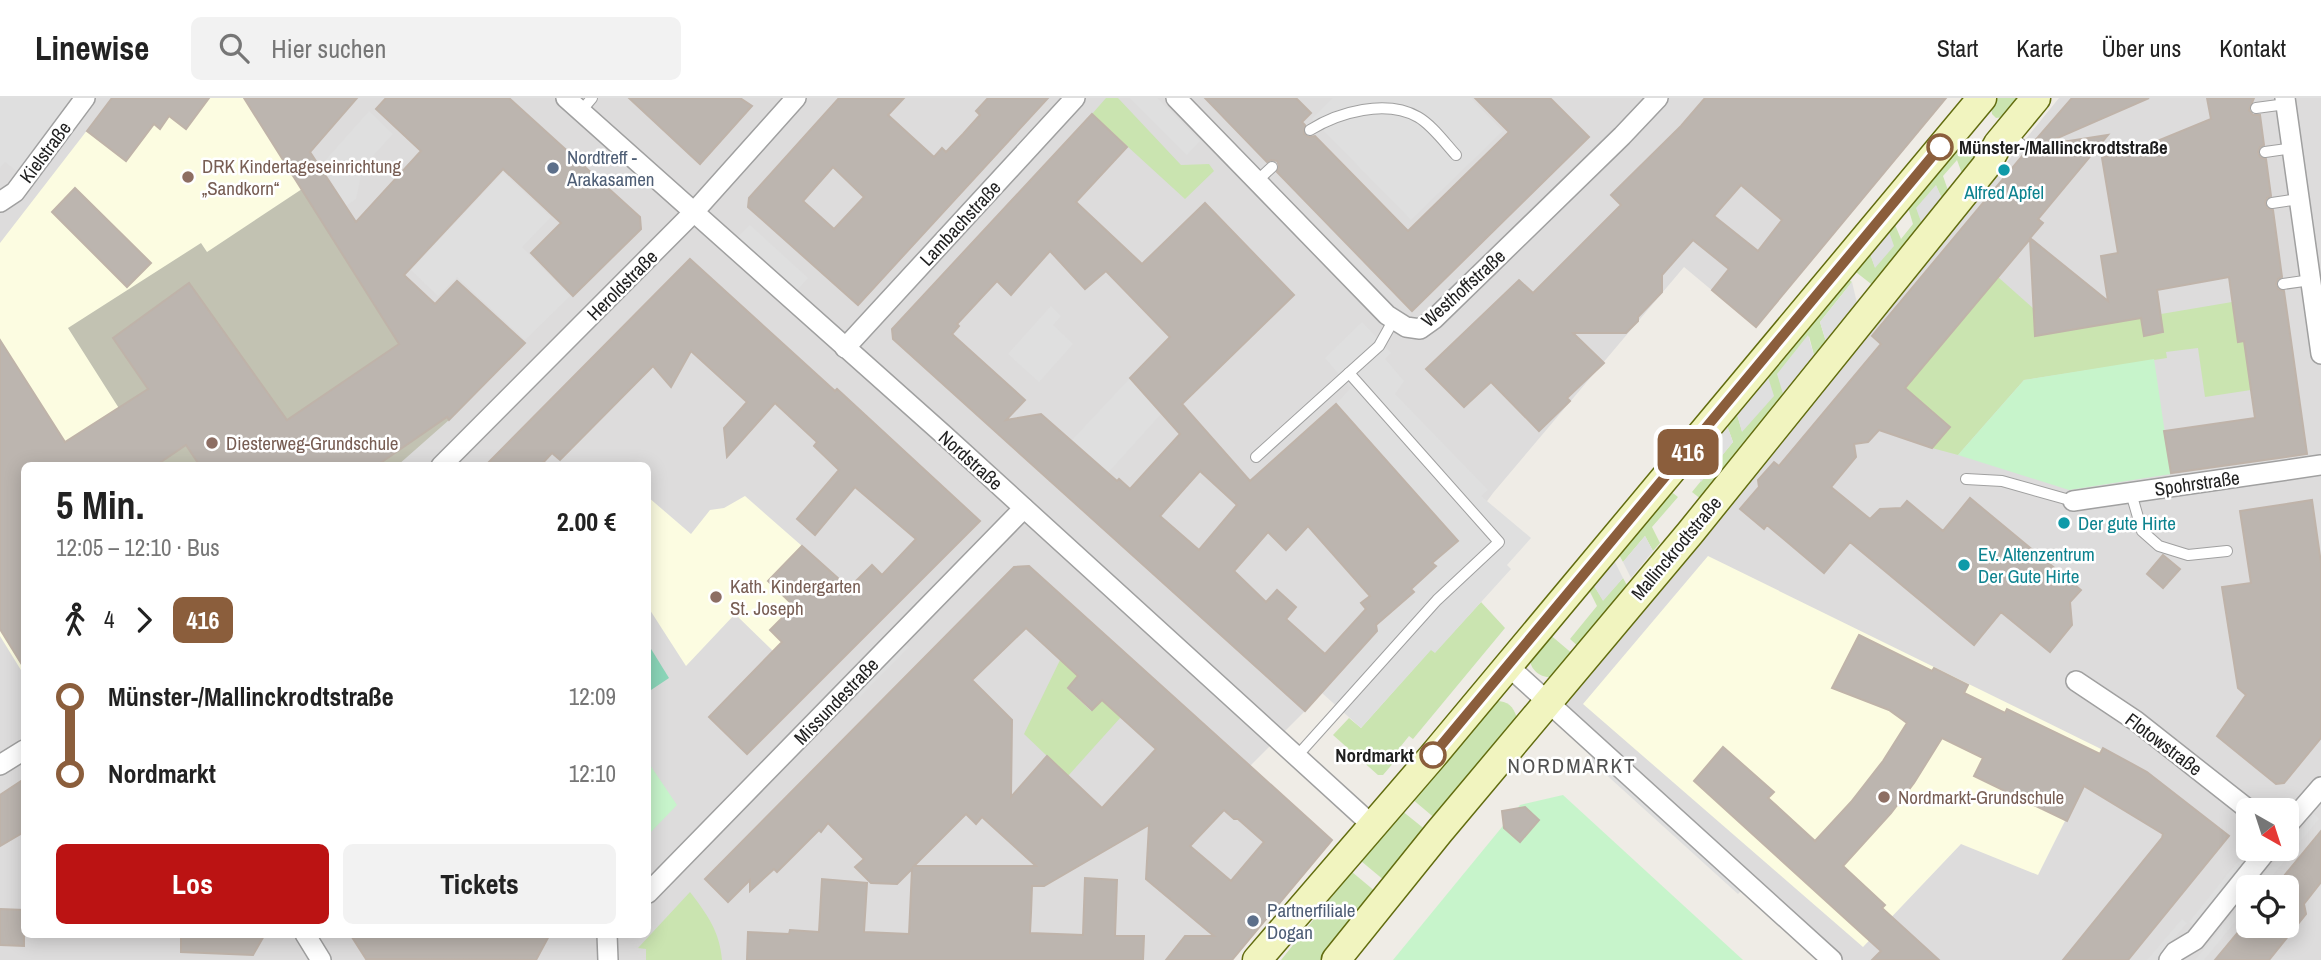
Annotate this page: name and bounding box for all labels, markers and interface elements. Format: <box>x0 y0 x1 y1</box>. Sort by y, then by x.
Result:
search box <box>191 17 681 80</box>
text: Linewise <box>35 26 149 70</box>
icon: search <box>215 29 253 67</box>
text: Hier suchen <box>271 31 386 66</box>
text: Start <box>1937 32 1978 64</box>
text: Karte <box>2016 32 2063 64</box>
text: Über uns <box>2101 32 2181 64</box>
text: Kontakt <box>2219 32 2286 64</box>
street label: Kielstraße <box>13 116 77 188</box>
marker: Münster-/Mallinckrodtstraße <box>1927 134 1953 160</box>
place label: Münster-/Mallinckrodtstraße <box>1959 134 2168 160</box>
place label: Nordtreff - Arakasamen <box>566 144 654 192</box>
place label: DRK Kindertageseinrichtung „Sandkorn“ <box>202 153 402 201</box>
marker: Nordtreff - Arakasamen <box>545 160 561 176</box>
marker: Alfred Apfel <box>1996 162 2012 178</box>
marker: DRK Kindertageseinrichtung „Sandkorn“ <box>180 169 196 185</box>
street label: Lambachstraße <box>914 175 1006 271</box>
place label: Alfred Apfel <box>1963 179 2044 205</box>
street label: Westhoffstraße <box>1415 243 1511 333</box>
street label: Heroldstraße <box>581 244 663 326</box>
street label: Nordstraße <box>933 424 1009 496</box>
line badge: 416 <box>1648 429 1728 475</box>
place label: Diesterweg-Grundschule <box>226 430 398 456</box>
marker: Diesterweg-Grundschule <box>204 435 220 451</box>
text: 416 <box>1672 436 1704 468</box>
street label: Spohrstraße <box>2153 464 2241 502</box>
text: 5 Min. <box>56 480 144 531</box>
street label: Mallinckrodtstraße <box>1625 491 1727 605</box>
text: 2.00 € <box>557 504 616 539</box>
place label: Der gute Hirte <box>2078 510 2176 536</box>
marker: Der gute Hirte <box>2056 515 2072 531</box>
text: 12:05 – 12:10 · Bus <box>56 532 220 563</box>
place label: Ev. Altenzentrum Der Gute Hirte <box>1978 541 2095 589</box>
marker: Ev. Altenzentrum Der Gute Hirte <box>1956 557 1972 573</box>
place label: Kath. Kindergarten St. Joseph <box>730 573 861 621</box>
marker: Kath. Kindergarten St. Joseph <box>708 589 724 605</box>
icon: walk <box>56 601 94 639</box>
icon: forward <box>125 601 163 639</box>
text: 4 <box>104 604 115 635</box>
text: 416 <box>187 604 219 636</box>
street label: Missundestraße <box>788 652 884 750</box>
text: Münster-/Mallinckrodtstraße <box>108 679 394 714</box>
text: 12:09 <box>569 681 616 712</box>
street label: Flotowstraße <box>2120 707 2208 781</box>
place label: Nordmarkt <box>1335 742 1414 768</box>
marker: Nordmarkt <box>1420 742 1446 768</box>
district label: NORDMARKT <box>1508 751 1636 780</box>
text: Nordmarkt <box>108 756 216 791</box>
text: 12:10 <box>569 758 616 789</box>
place label: Nordmarkt-Grundschule <box>1898 784 2064 810</box>
marker: Nordmarkt-Grundschule <box>1876 789 1892 805</box>
north arrow <box>2236 798 2300 861</box>
map controls <box>2236 798 2299 938</box>
button: Los <box>56 844 329 924</box>
button: Tickets <box>343 844 616 924</box>
button: locate <box>2236 875 2299 938</box>
place label: Partnerfiliale Dogan <box>1267 897 1355 945</box>
marker: Partnerfiliale Dogan <box>1245 913 1261 929</box>

